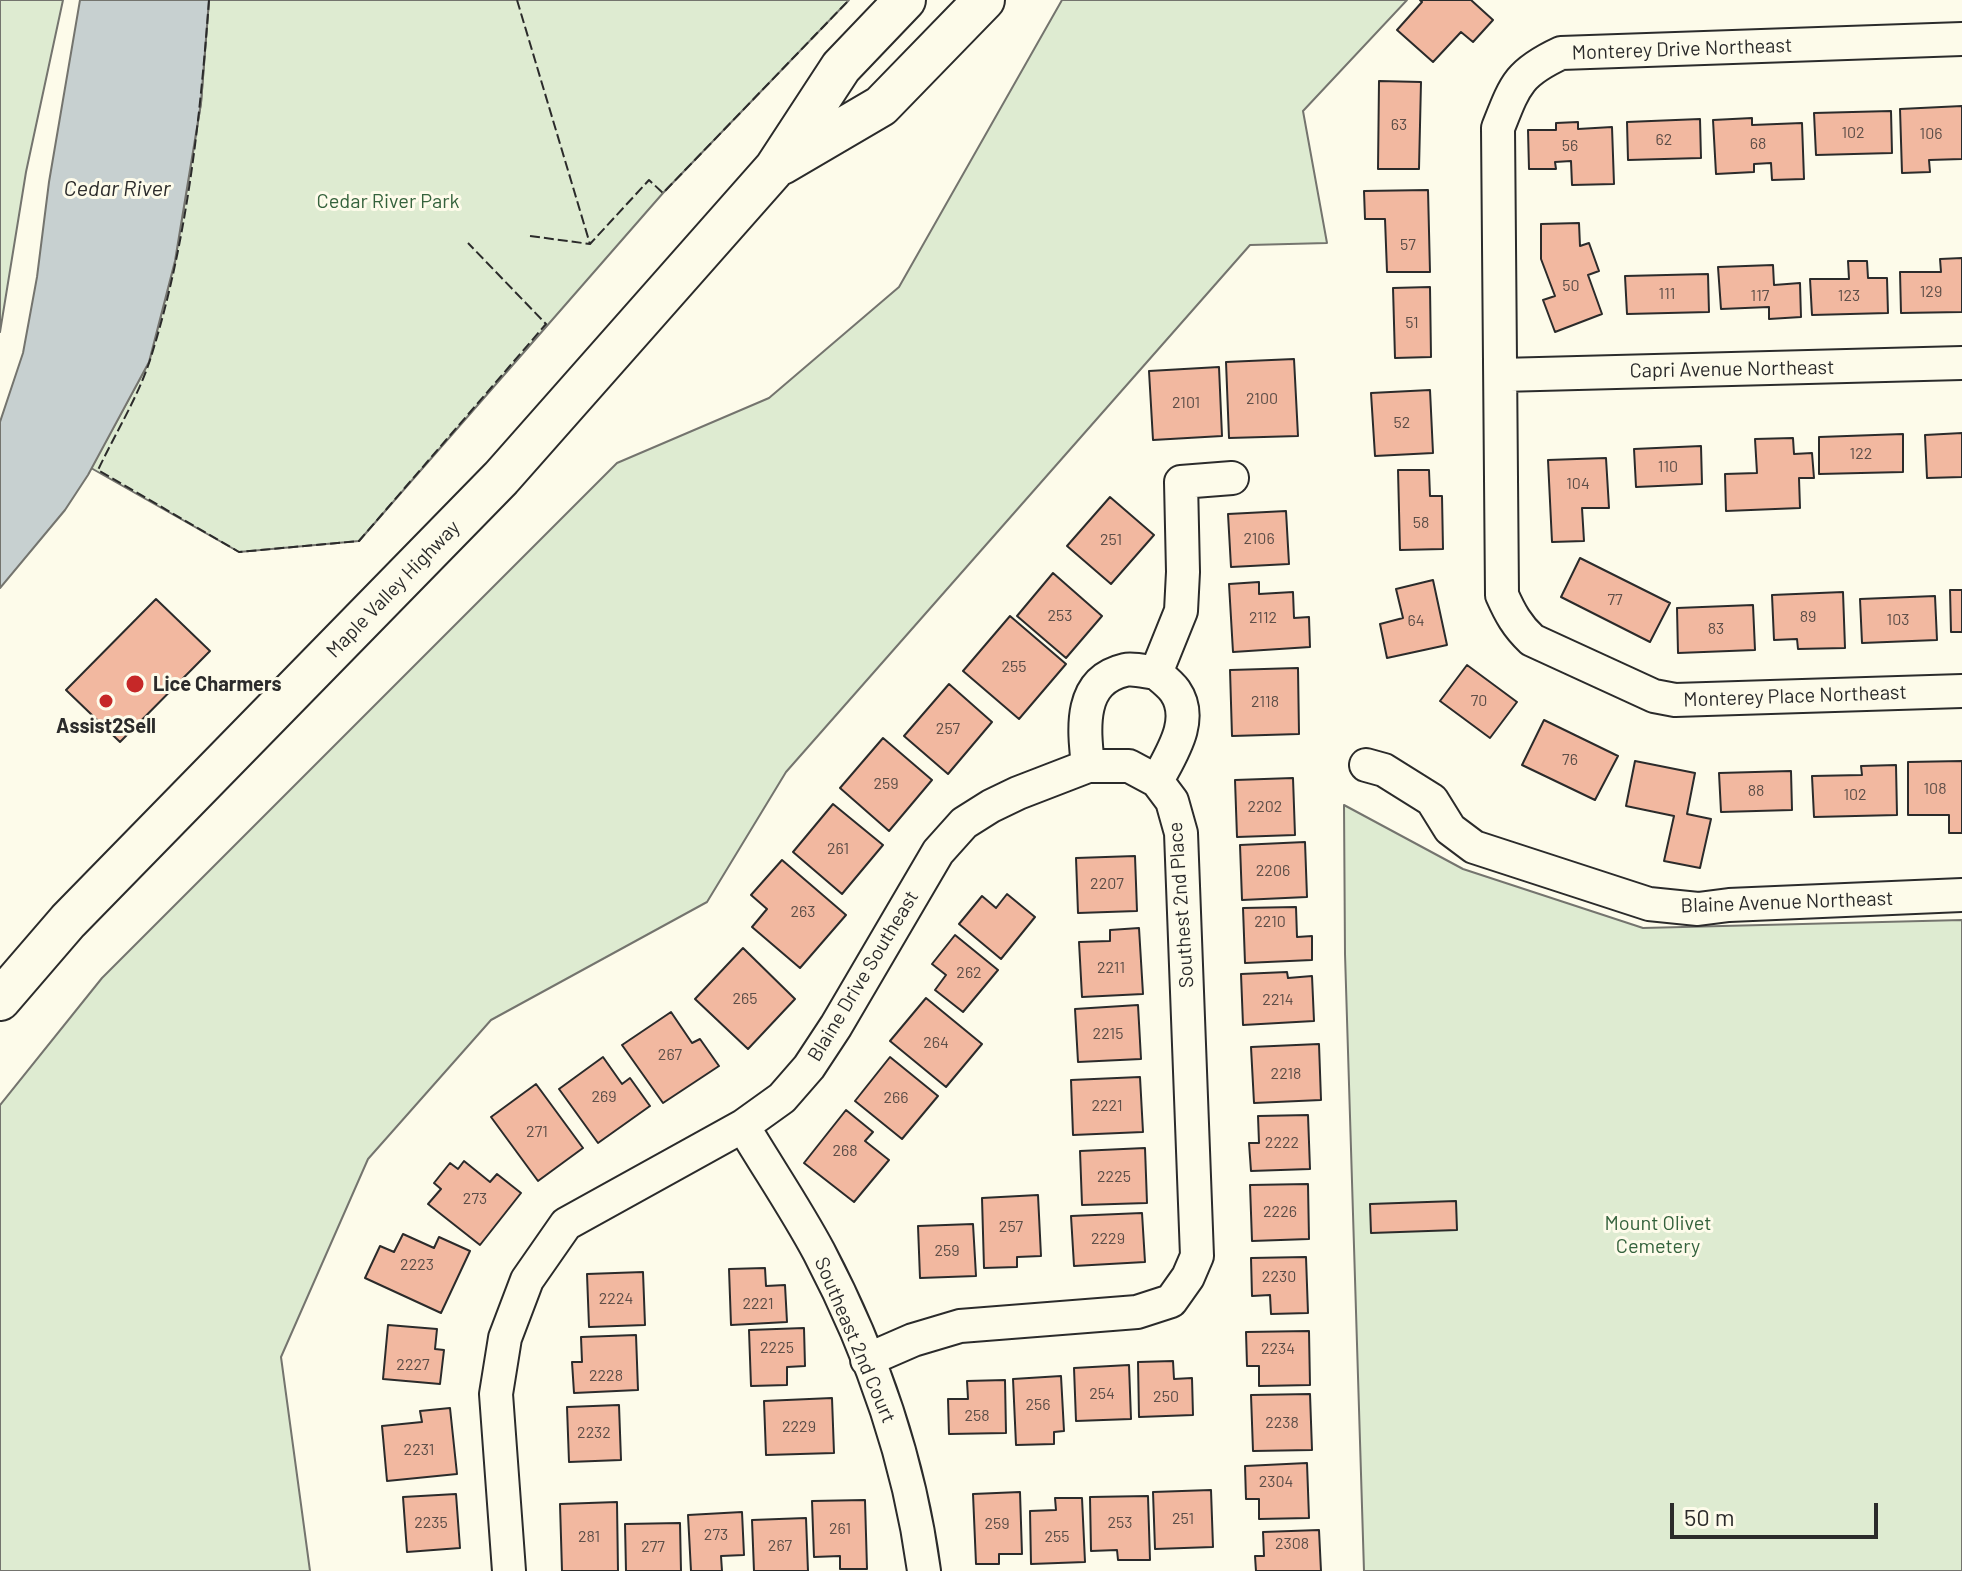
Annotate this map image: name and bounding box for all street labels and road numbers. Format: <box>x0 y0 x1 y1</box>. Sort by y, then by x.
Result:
street label: Monterey Drive Northeast <box>1571 33 1793 65</box>
street label: Capri Avenue Northeast <box>1629 355 1835 383</box>
street label: Maple Valley Highway <box>321 515 465 663</box>
street label: Monterey Place Northeast <box>1683 680 1907 712</box>
street label: Southest 2nd Place <box>1163 821 1199 989</box>
street label: Blaine Drive Southeast <box>802 886 924 1066</box>
street label: Blaine Avenue Northeast <box>1680 886 1894 918</box>
street label: Southeast 2nd Court <box>809 1254 901 1426</box>

